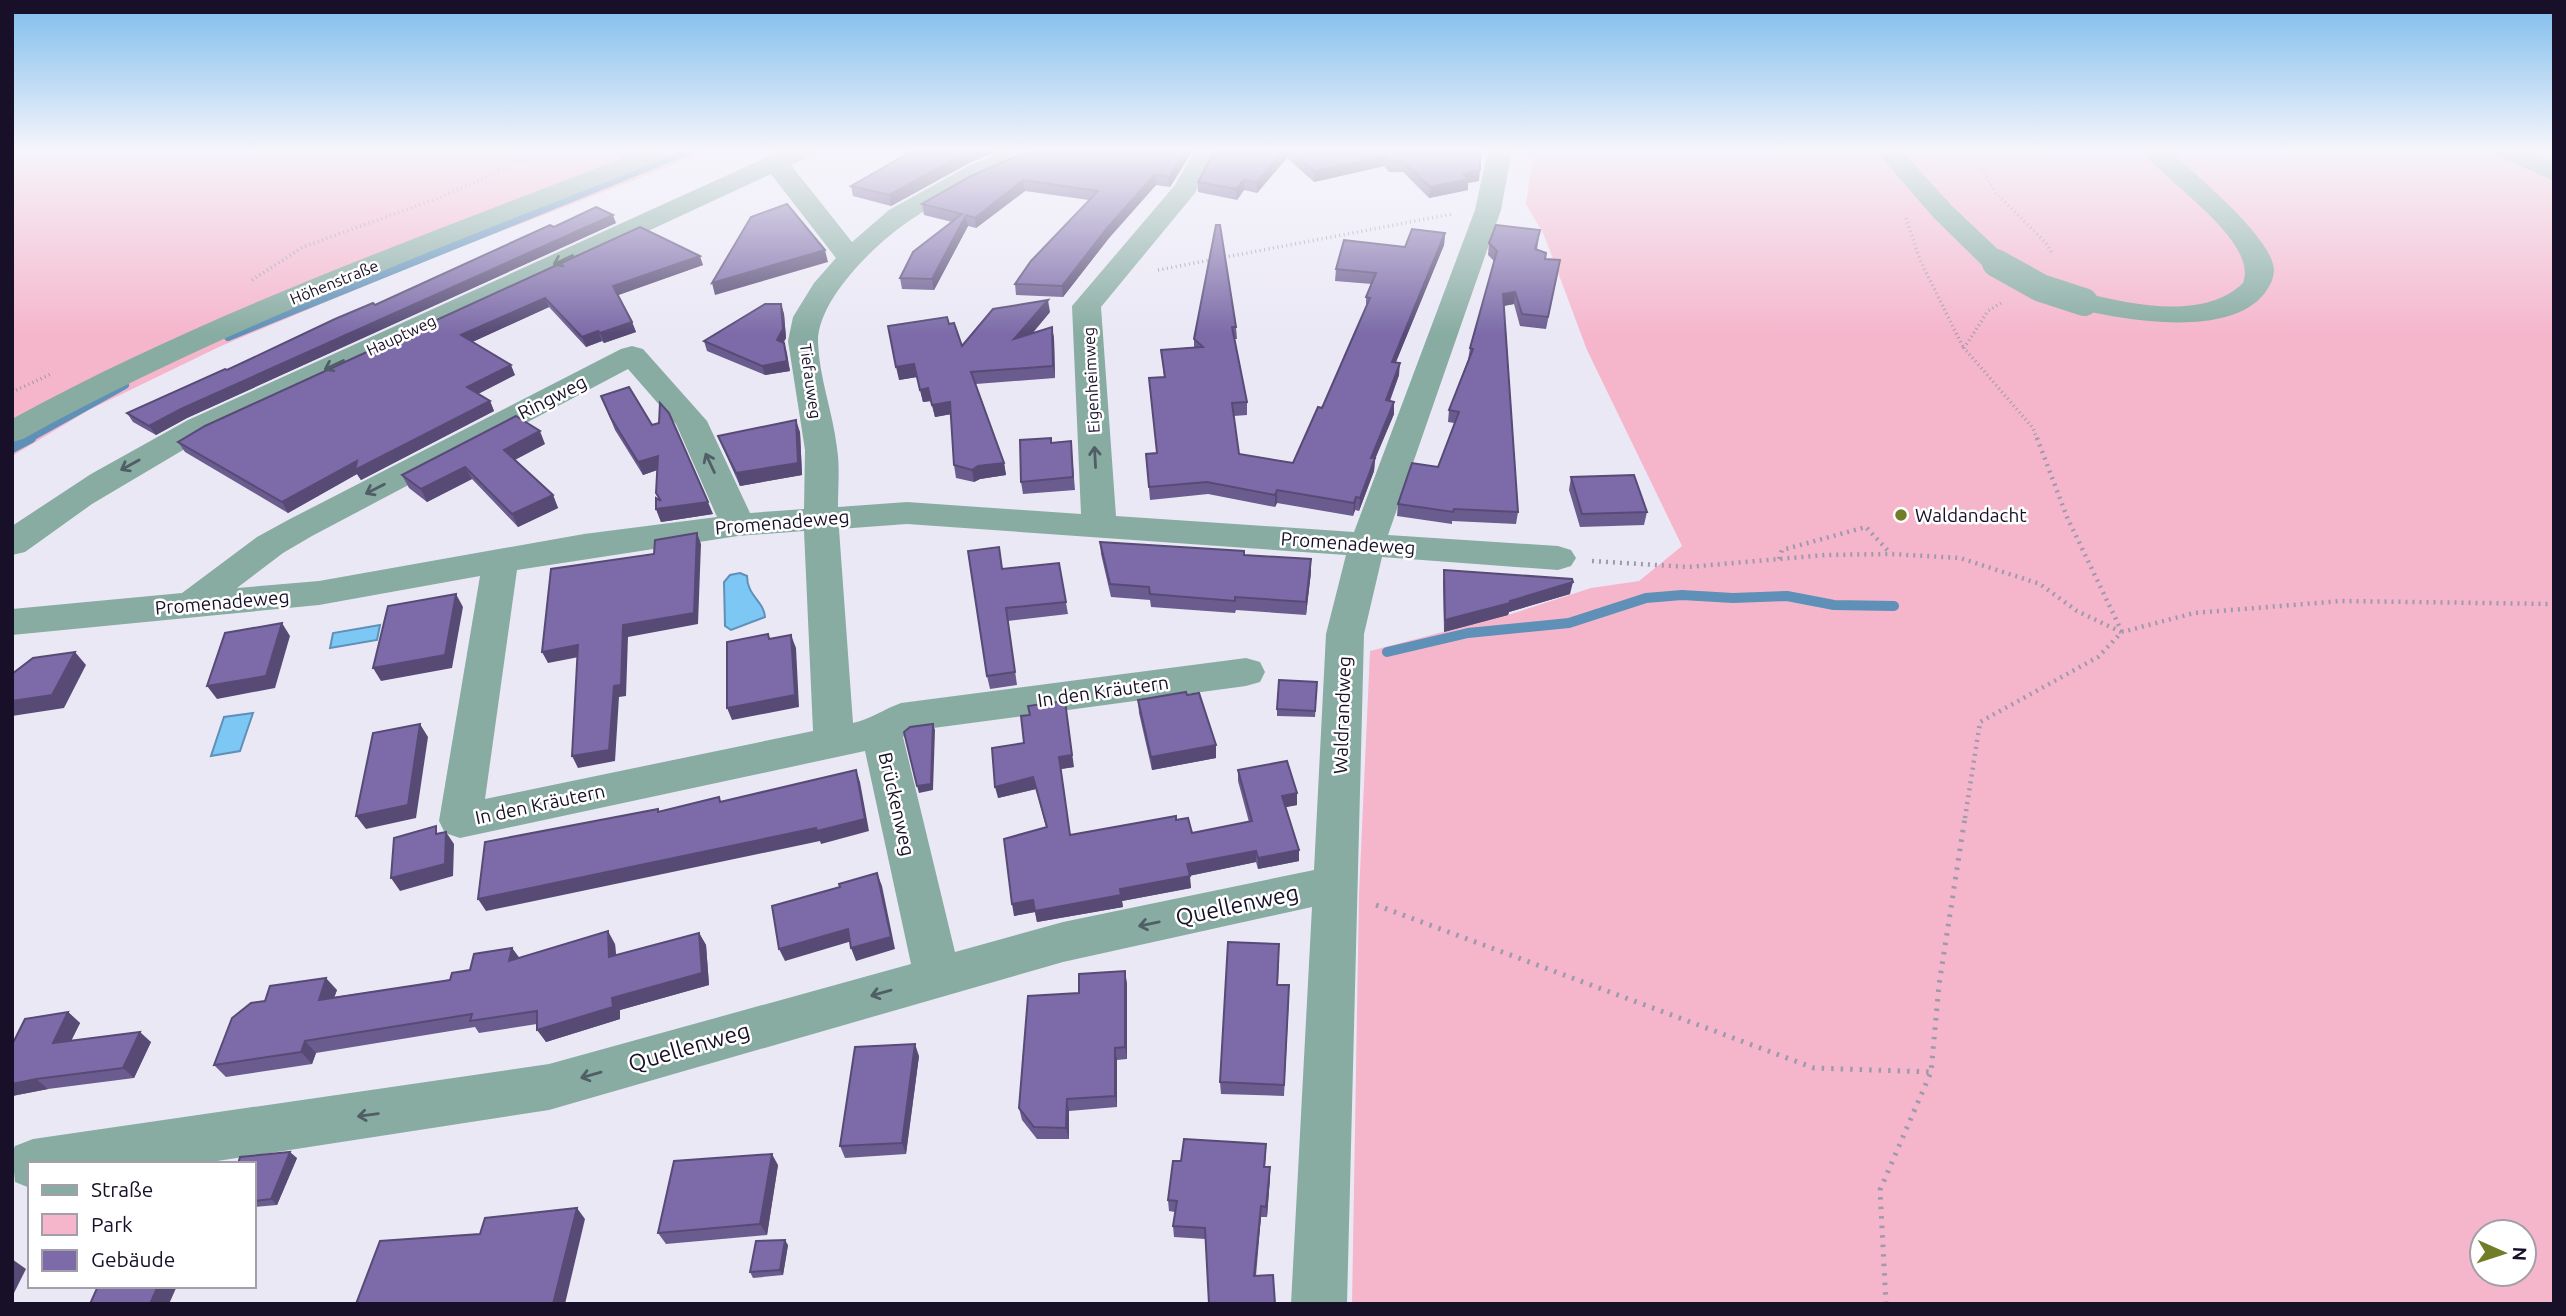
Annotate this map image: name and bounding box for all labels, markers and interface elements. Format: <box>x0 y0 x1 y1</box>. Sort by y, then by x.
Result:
one-way arrow <box>553 254 574 267</box>
street label: Höhenstraße <box>287 256 381 308</box>
street label: Hauptweg <box>363 311 439 359</box>
street label: Eigenheimweg <box>1079 327 1103 433</box>
street label: Tiefauweg <box>797 342 825 420</box>
one-way arrow <box>324 359 345 372</box>
street label: Ringweg <box>514 370 590 424</box>
one-way arrow <box>1088 446 1101 468</box>
one-way arrow <box>703 452 716 474</box>
one-way arrow <box>120 459 141 472</box>
one-way arrow <box>365 483 386 497</box>
place label: Waldandacht <box>1915 504 2027 526</box>
street label: Promenadeweg <box>714 505 850 539</box>
marker: Waldandacht <box>1893 507 1909 523</box>
street label: Promenadeweg <box>1280 527 1416 559</box>
street label: Promenadeweg <box>154 585 290 619</box>
street label: Waldrandweg <box>1329 656 1355 774</box>
street label: In den Kräutern <box>1036 671 1170 711</box>
street label: Brückenweg <box>874 750 920 858</box>
street label: In den Kräutern <box>473 779 607 829</box>
street label: Quellenweg <box>1173 879 1301 930</box>
one-way arrow <box>1138 918 1161 931</box>
one-way arrow <box>870 987 893 1000</box>
street label: Quellenweg <box>625 1017 753 1076</box>
one-way arrow <box>580 1069 602 1082</box>
one-way arrow <box>357 1109 380 1122</box>
legend <box>28 1162 256 1288</box>
text: Straße <box>91 1177 153 1201</box>
text: Park <box>91 1212 133 1236</box>
north arrow <box>2468 1218 2538 1288</box>
text: N <box>2509 1246 2531 1262</box>
text: Gebäude <box>91 1247 175 1271</box>

